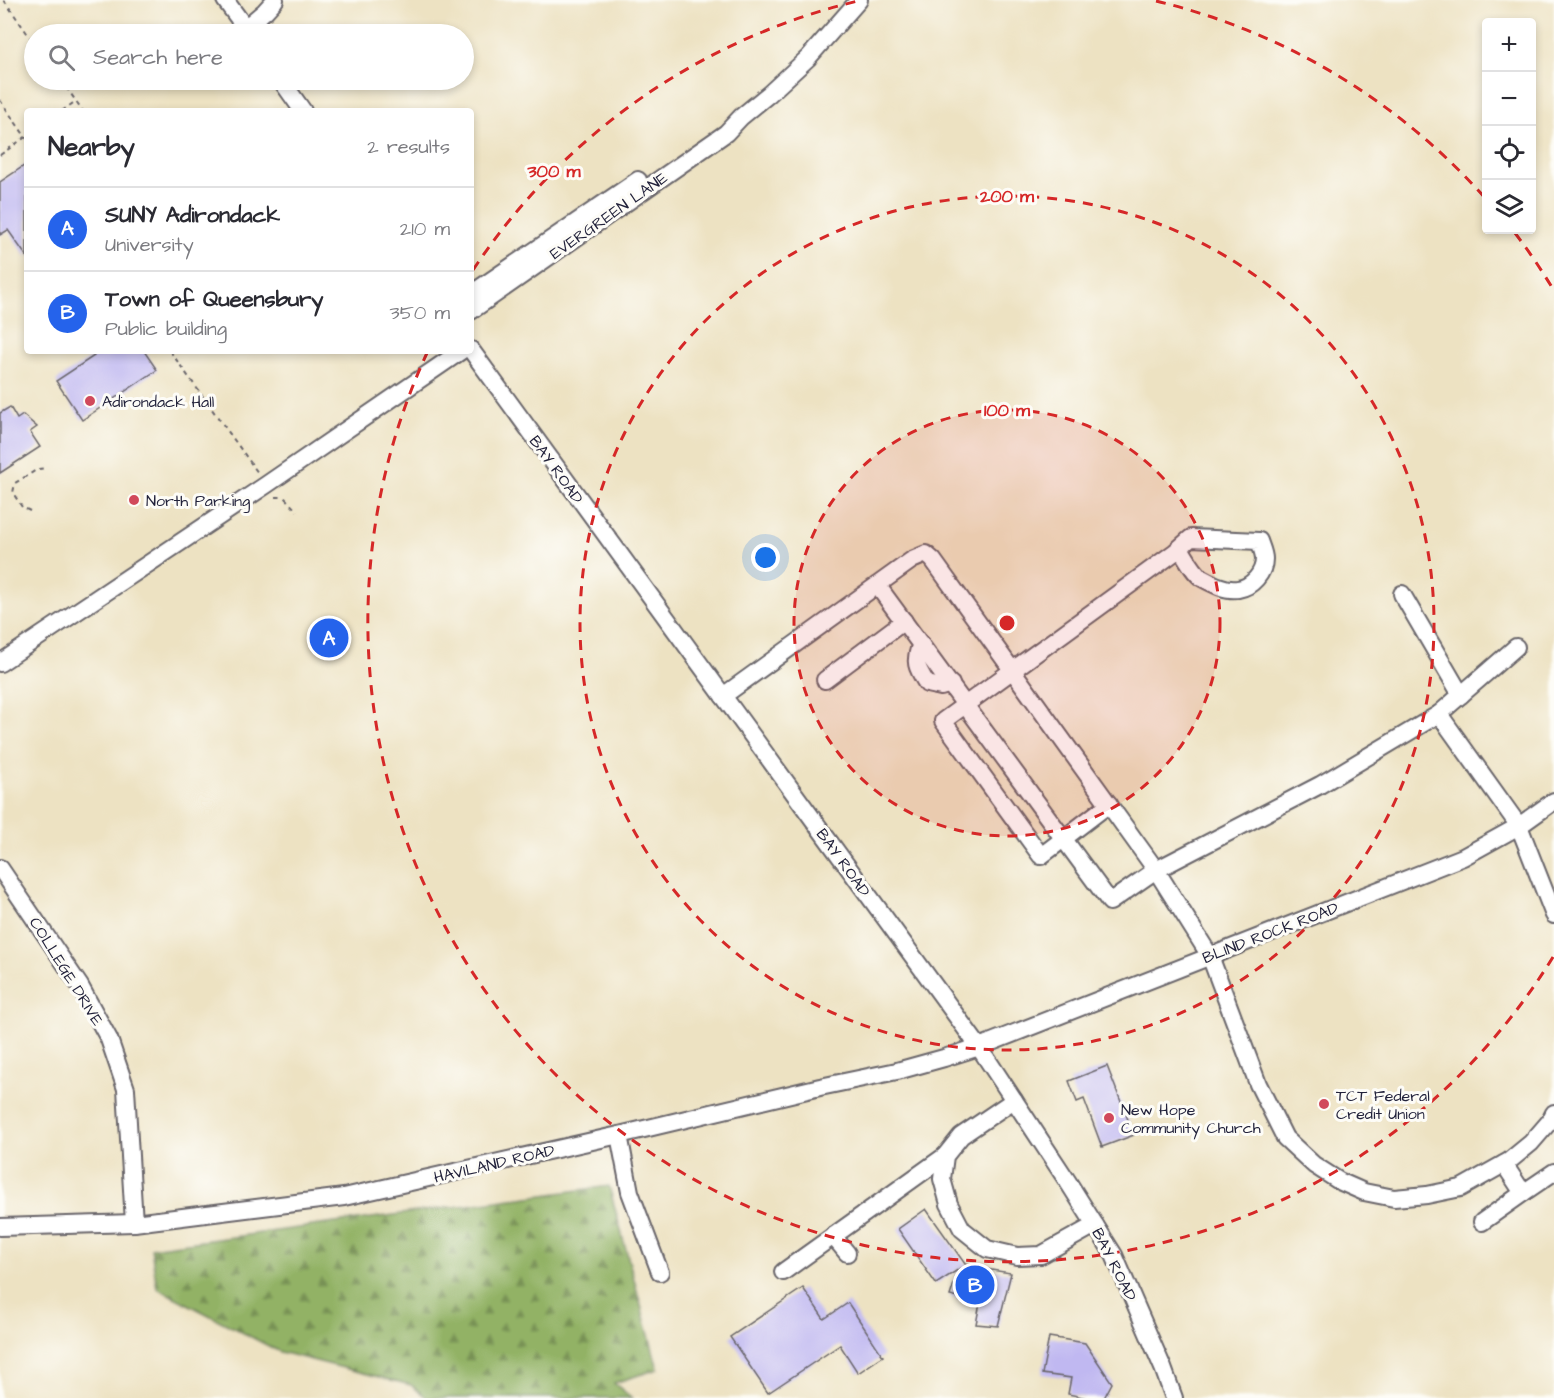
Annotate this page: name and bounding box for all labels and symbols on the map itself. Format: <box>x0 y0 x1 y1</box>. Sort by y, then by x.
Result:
text: 300 m <box>526 159 582 184</box>
street label: EVERGREEN LANE <box>545 167 672 265</box>
text: 200 m <box>979 184 1035 209</box>
place label: Adirondack Hall <box>102 391 214 413</box>
marker: Adirondack Hall <box>83 394 97 408</box>
text: 100 m <box>984 398 1031 423</box>
street label: BAY ROAD <box>524 431 588 508</box>
place label: North Parking <box>146 490 250 513</box>
marker: North Parking <box>127 493 141 507</box>
your location <box>751 543 780 572</box>
centre of rings <box>997 613 1017 633</box>
pin: A <box>310 616 348 660</box>
street label: BAY ROAD <box>811 824 875 901</box>
street label: BLIND ROCK ROAD <box>1199 897 1342 969</box>
street label: COLLEGE DRIVE <box>24 913 109 1031</box>
place label: TCT Federal Credit Union <box>1336 1085 1430 1125</box>
marker: TCT Federal Credit Union <box>1317 1097 1331 1111</box>
place label: New Hope Community Church <box>1121 1099 1261 1140</box>
marker: New Hope Community Church <box>1102 1111 1116 1125</box>
street label: HAVILAND ROAD <box>432 1139 557 1189</box>
street label: BAY ROAD <box>1086 1224 1142 1305</box>
pin: B <box>956 1262 994 1308</box>

